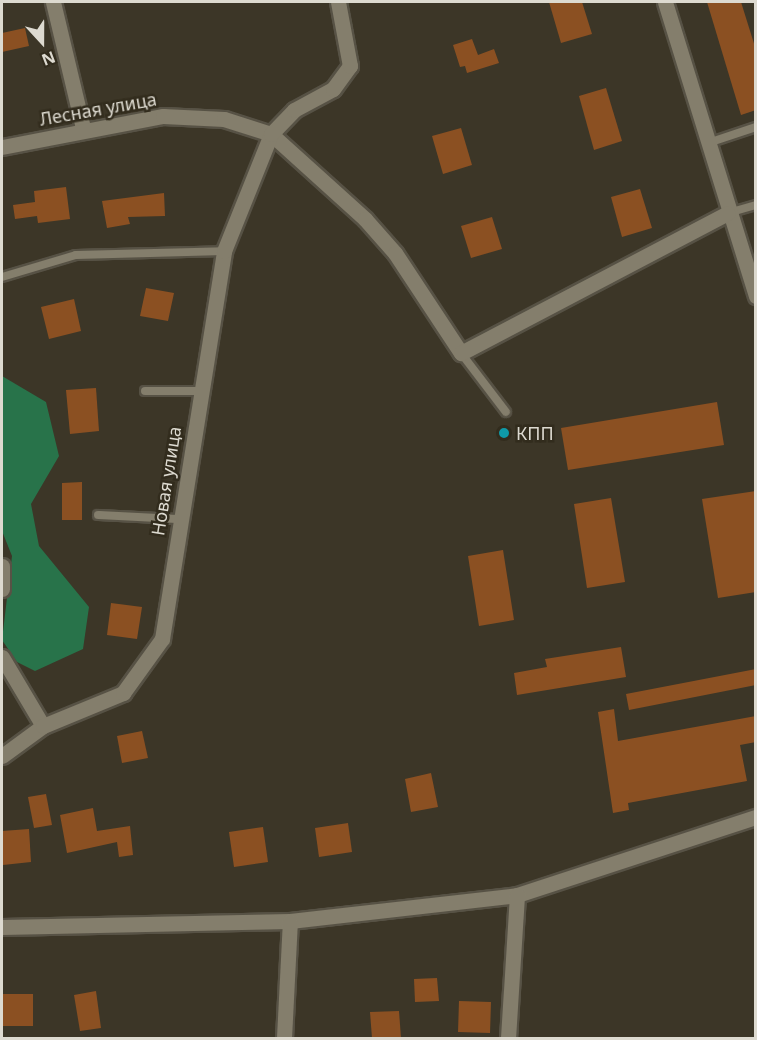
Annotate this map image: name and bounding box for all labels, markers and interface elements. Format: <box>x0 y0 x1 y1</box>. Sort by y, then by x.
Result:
north arrow <box>12 12 72 72</box>
text: N <box>38 46 58 71</box>
street label: Лесная улица <box>38 88 158 130</box>
place label: КПП <box>516 422 554 444</box>
street label: Новая улица <box>147 425 185 537</box>
marker: КПП <box>497 426 511 440</box>

